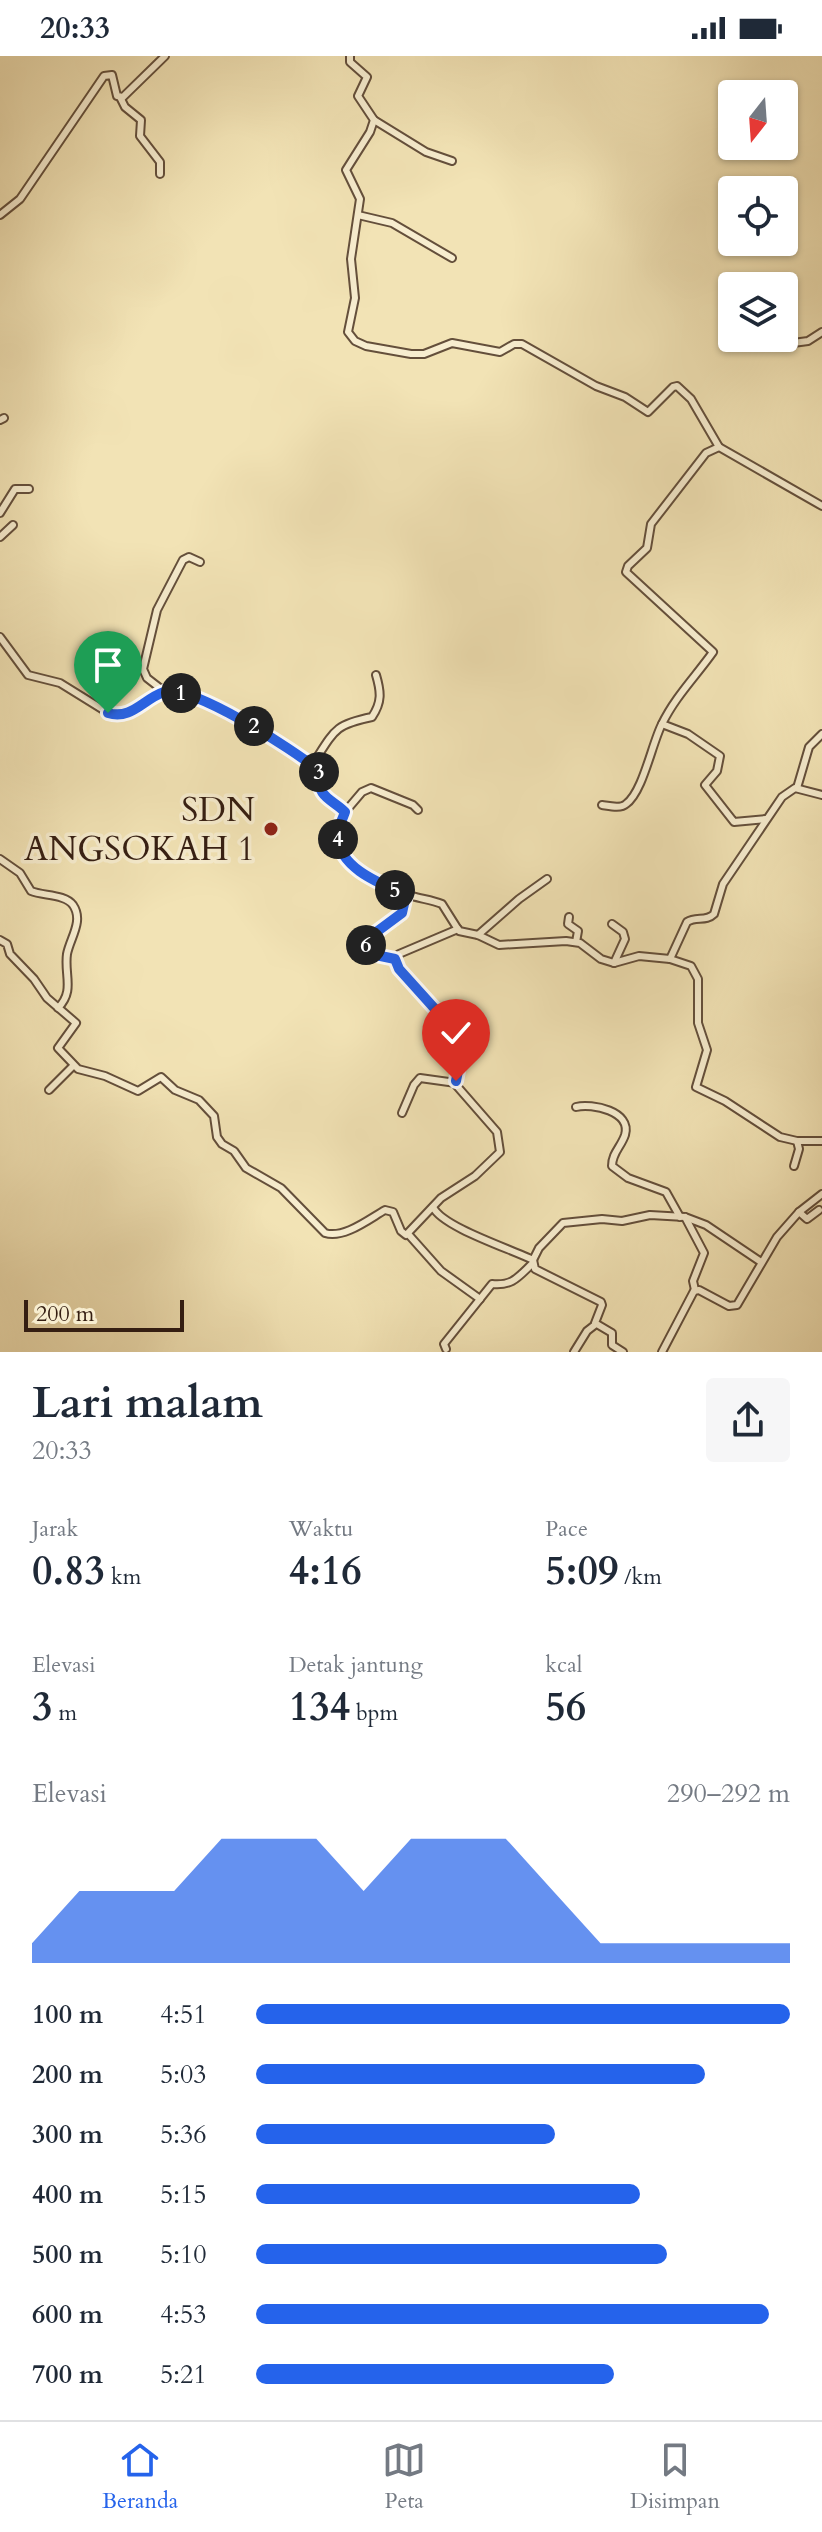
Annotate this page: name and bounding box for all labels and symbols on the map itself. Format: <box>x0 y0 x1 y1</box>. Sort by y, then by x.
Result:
north arrow <box>718 80 798 160</box>
pin <box>74 631 142 713</box>
pin: 1 <box>161 673 201 713</box>
pin: 2 <box>234 706 274 746</box>
pin: 3 <box>299 752 339 792</box>
place label: SDN ANGSOKAH 1 <box>24 787 255 872</box>
pin: 4 <box>318 819 358 859</box>
marker: SDN ANGSOKAH 1 <box>262 820 280 838</box>
pin: 5 <box>375 870 415 910</box>
pin: 6 <box>346 925 386 965</box>
pin <box>422 999 490 1081</box>
scale bar <box>24 1296 184 1332</box>

